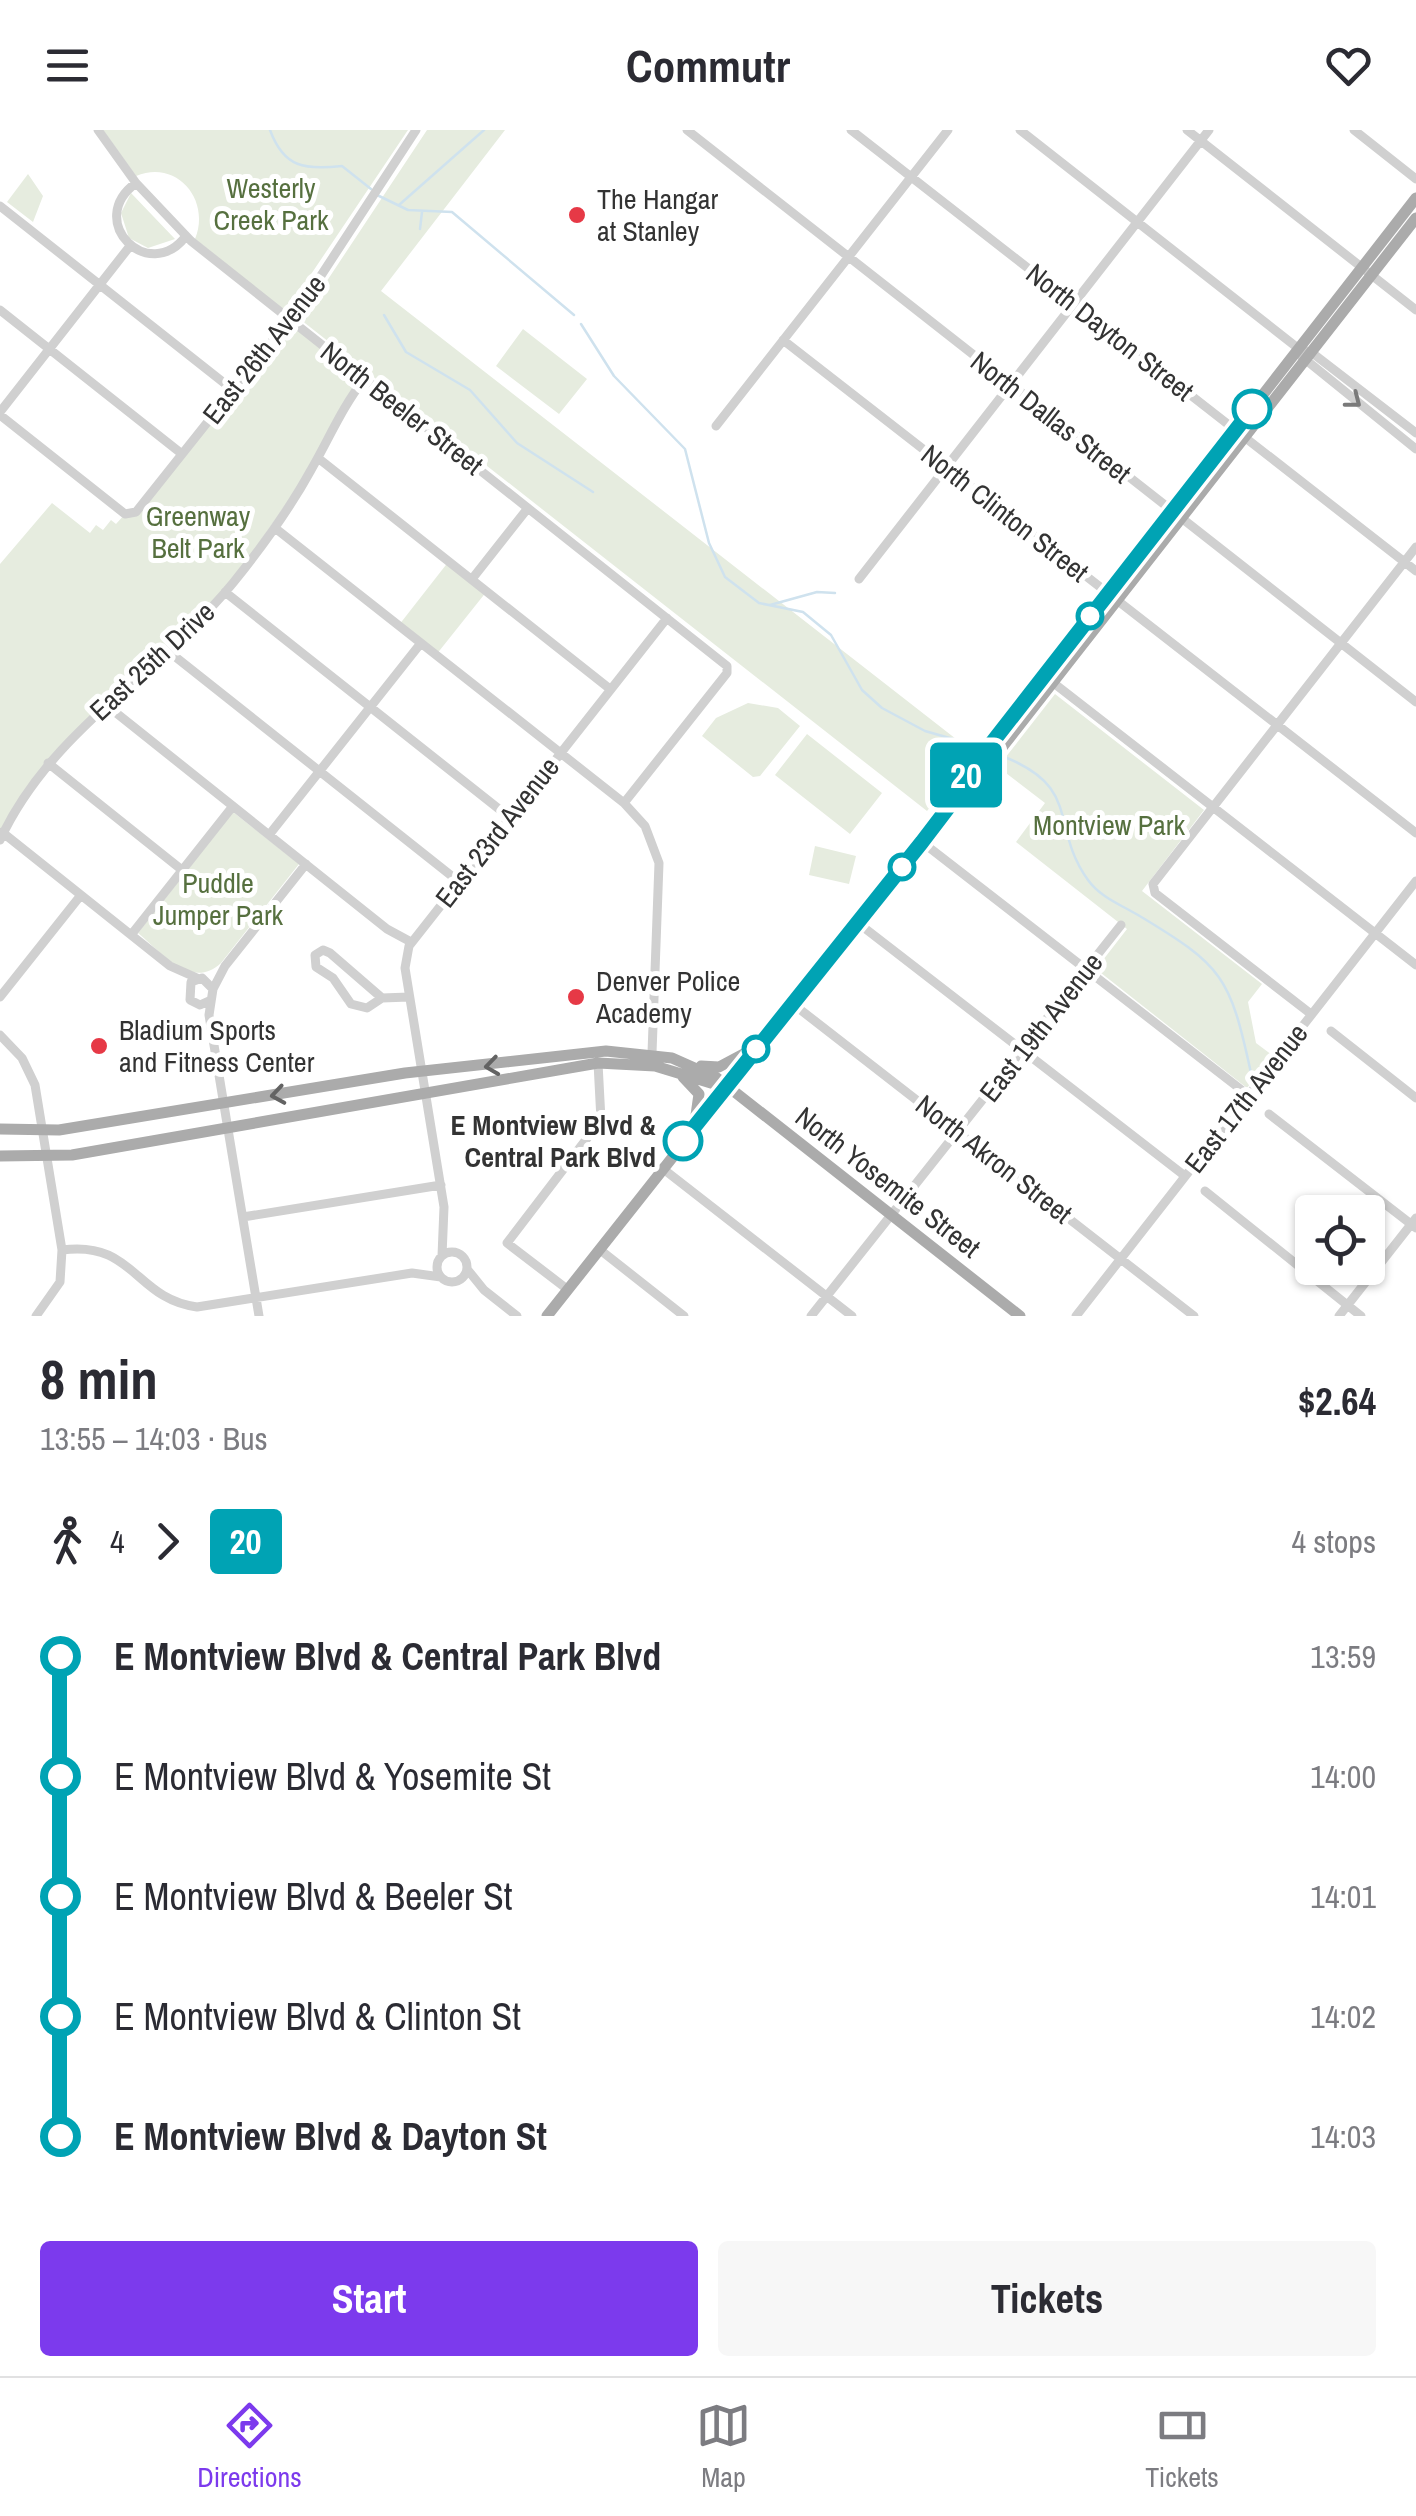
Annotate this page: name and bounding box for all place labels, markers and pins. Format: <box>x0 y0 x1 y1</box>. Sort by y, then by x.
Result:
place label: The Hangar at Stanley <box>597 180 719 250</box>
marker: The Hangar at Stanley <box>566 204 588 226</box>
unlabelled marker <box>1233 390 1271 428</box>
unlabelled marker <box>1077 603 1103 629</box>
unlabelled marker <box>889 854 915 880</box>
place label: Denver Police Academy <box>595 962 740 1032</box>
marker: Denver Police Academy <box>565 986 587 1008</box>
place label: Bladium Sports and Fitness Center <box>119 1011 315 1081</box>
marker: Bladium Sports and Fitness Center <box>88 1035 110 1057</box>
unlabelled marker <box>743 1036 769 1062</box>
place label: E Montview Blvd & Central Park Blvd <box>451 1106 656 1176</box>
marker: E Montview Blvd & Central Park Blvd <box>664 1122 702 1160</box>

